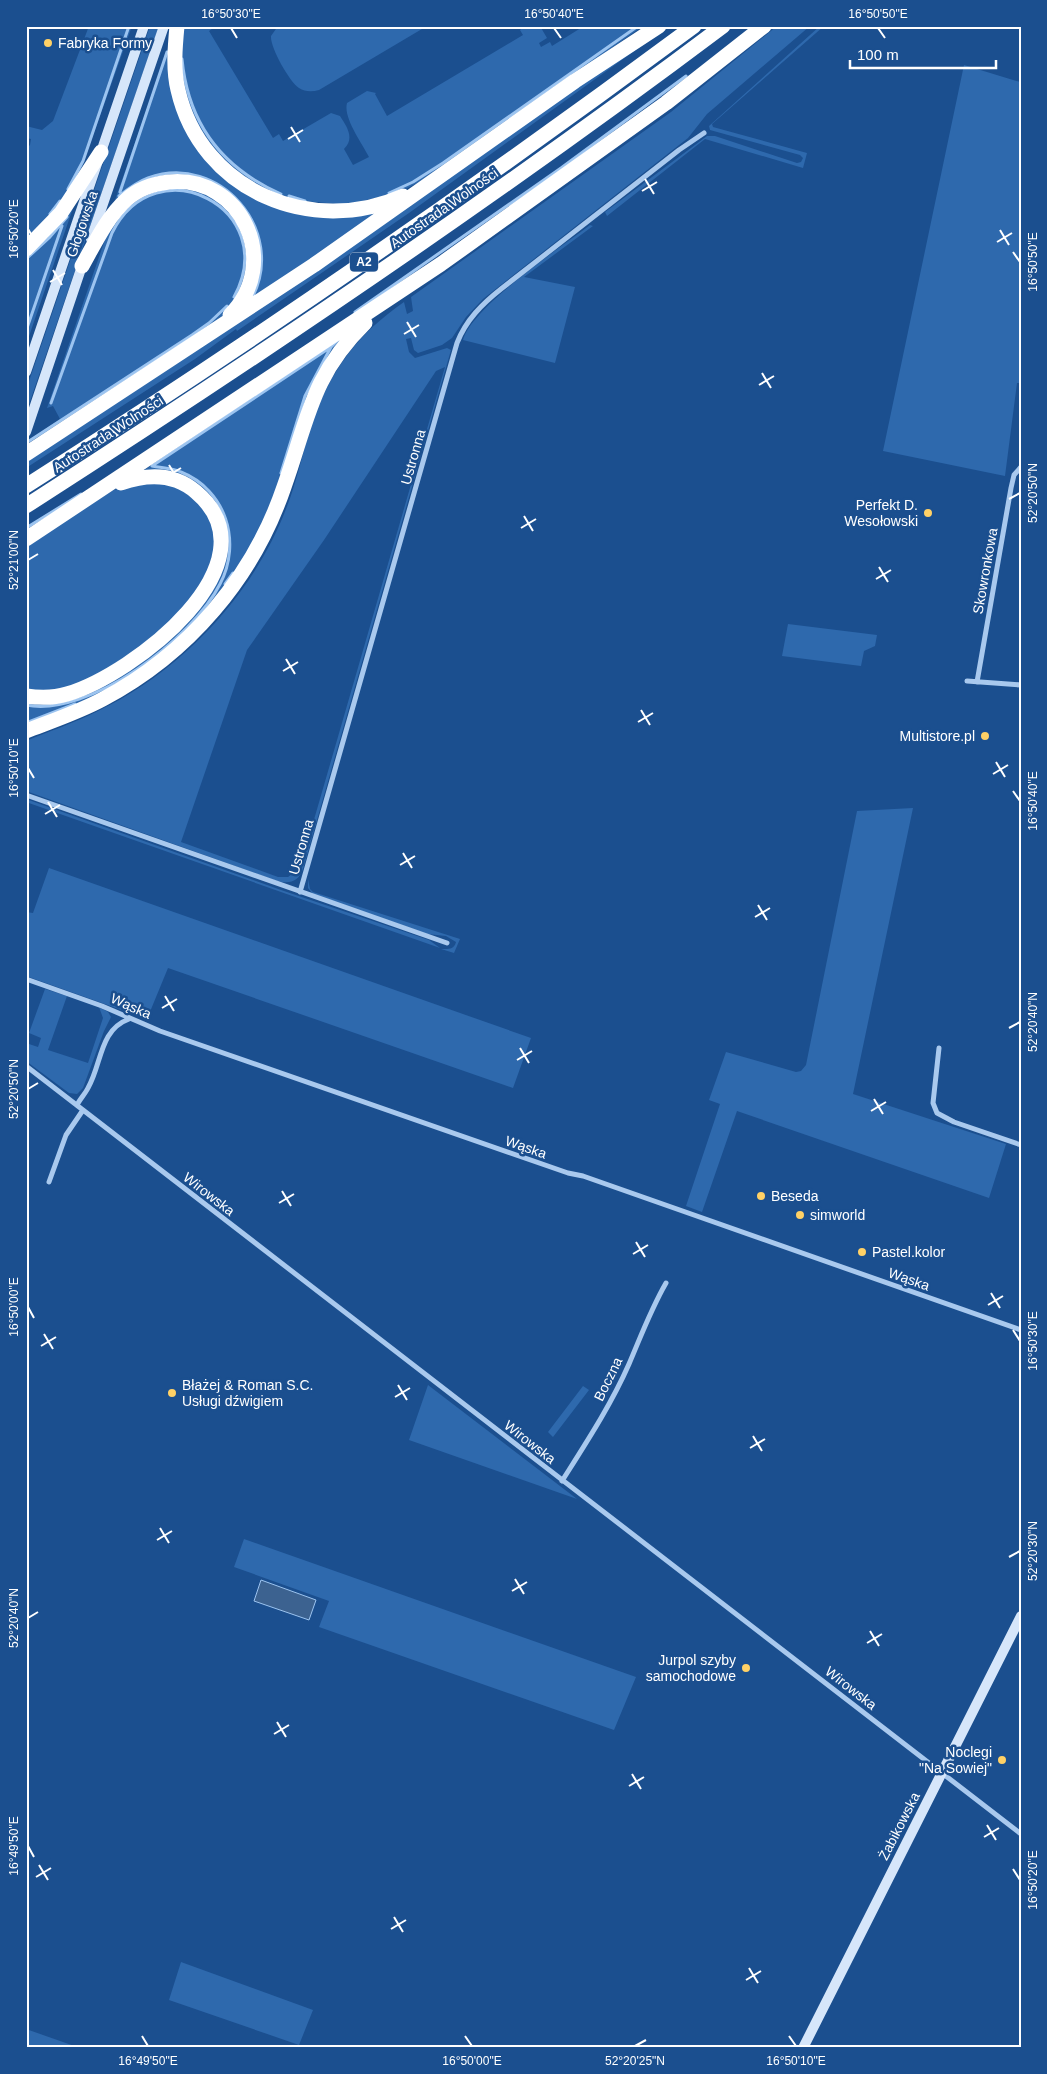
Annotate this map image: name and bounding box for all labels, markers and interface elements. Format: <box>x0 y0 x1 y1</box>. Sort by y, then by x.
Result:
text: 16°50'30"E <box>201 7 261 21</box>
text: 16°50'40"E <box>524 7 584 21</box>
text: 16°50'50"E <box>848 7 908 21</box>
place label: Fabryka Formy <box>58 35 152 51</box>
marker: Fabryka Formy <box>42 37 54 49</box>
scale bar <box>850 38 996 70</box>
text: 100 m <box>857 46 899 63</box>
street label: Autostrada Wolności <box>387 165 501 251</box>
street label: Głogowska <box>63 188 101 259</box>
text: 16°50'20"E <box>7 199 21 259</box>
text: 16°50'50"E <box>1026 232 1040 292</box>
road number: A2 <box>350 252 378 272</box>
street label: Autostrada Wolności <box>50 392 166 476</box>
street label: Ustronna <box>397 427 429 487</box>
text: 52°20'50"N <box>1026 463 1040 523</box>
place label: Perfekt D. Wesołowski <box>844 497 918 529</box>
marker: Perfekt D. Wesołowski <box>922 507 934 519</box>
street label: Skowronkowa <box>970 526 1000 615</box>
text: 52°21'00"N <box>7 530 21 590</box>
place label: Multistore.pl <box>900 728 975 744</box>
marker: Multistore.pl <box>979 730 991 742</box>
text: 16°50'10"E <box>7 738 21 798</box>
text: 16°50'40"E <box>1026 771 1040 831</box>
street label: Ustronna <box>285 817 317 877</box>
street label: Wąska <box>108 990 154 1022</box>
text: 52°20'40"N <box>1026 992 1040 1052</box>
text: 52°20'50"N <box>7 1059 21 1119</box>
street label: Wąska <box>503 1132 549 1162</box>
street label: Wirowska <box>180 1169 238 1219</box>
place label: Beseda <box>771 1188 819 1204</box>
marker: Beseda <box>755 1190 767 1202</box>
place label: simworld <box>810 1207 865 1223</box>
marker: simworld <box>794 1209 806 1221</box>
place label: Pastel.kolor <box>872 1244 945 1260</box>
marker: Pastel.kolor <box>856 1246 868 1258</box>
street label: Wąska <box>886 1264 932 1294</box>
text: 16°50'00"E <box>7 1277 21 1337</box>
text: 16°50'30"E <box>1026 1311 1040 1371</box>
street label: Boczna <box>591 1354 626 1403</box>
place label: Błażej & Roman S.C. Usługi dźwigiem <box>182 1377 314 1409</box>
marker: Błażej & Roman S.C. Usługi dźwigiem <box>166 1387 178 1399</box>
street label: Wirowska <box>501 1417 559 1467</box>
text: 52°20'30"N <box>1026 1521 1040 1581</box>
text: 52°20'40"N <box>7 1588 21 1648</box>
place label: Jurpol szyby samochodowe <box>646 1652 736 1684</box>
marker: Jurpol szyby samochodowe <box>740 1662 752 1674</box>
street label: Wirowska <box>822 1663 880 1713</box>
place label: Noclegi "Na Sowiej" <box>919 1744 992 1776</box>
marker: Noclegi "Na Sowiej" <box>996 1754 1008 1766</box>
street label: Żabikowska <box>874 1789 923 1863</box>
text: 16°49'50"E <box>7 1816 21 1876</box>
text: 16°50'20"E <box>1026 1850 1040 1910</box>
text: 16°49'50"E <box>118 2054 178 2068</box>
text: 16°50'00"E <box>442 2054 502 2068</box>
text: 52°20'25"N <box>605 2054 665 2068</box>
text: 16°50'10"E <box>766 2054 826 2068</box>

